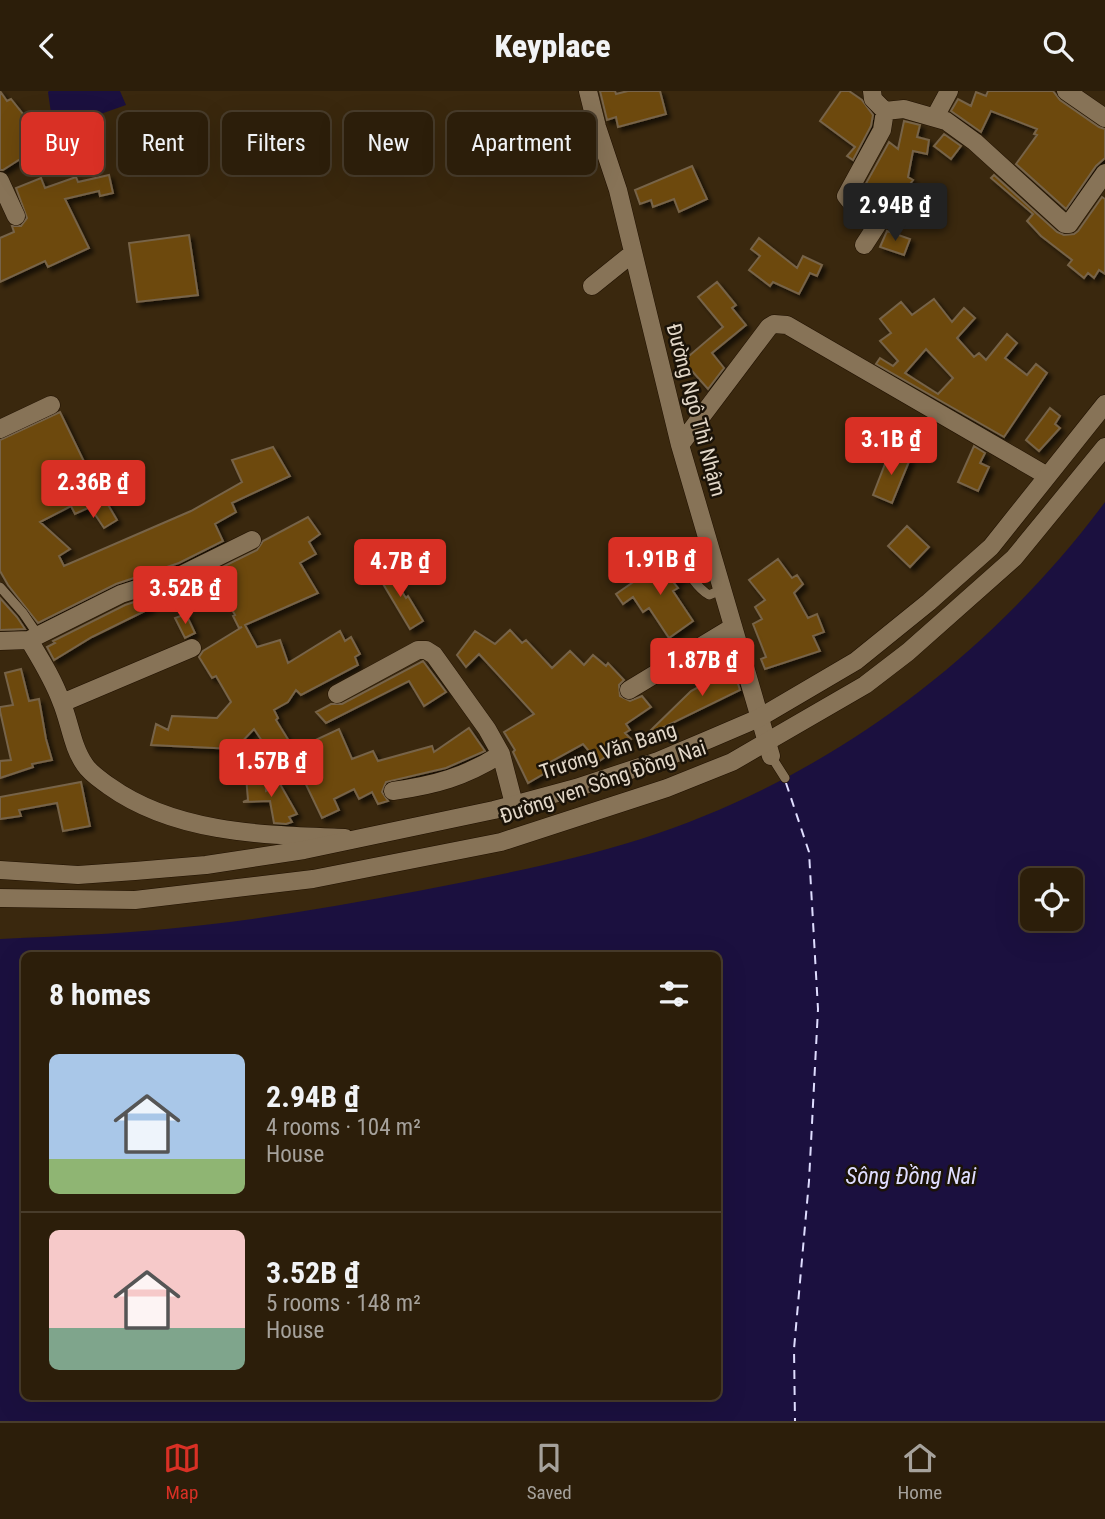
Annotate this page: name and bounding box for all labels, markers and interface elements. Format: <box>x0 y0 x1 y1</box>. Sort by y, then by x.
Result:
icon: back <box>28 27 66 65</box>
text: Keyplace <box>494 27 611 65</box>
icon: search <box>1039 27 1077 65</box>
chip: Buy <box>21 112 104 175</box>
chip: Rent <box>118 112 208 175</box>
chip: Filters <box>222 112 330 175</box>
chip: New <box>344 112 433 175</box>
chip: Apartment <box>447 112 596 175</box>
pin: 2.94B ₫ <box>830 183 960 243</box>
text: 2.94B ₫ <box>859 192 931 219</box>
street label: Đường Ngô Thì Nhậm <box>661 321 731 499</box>
pin: 3.1B ₫ <box>834 417 948 477</box>
text: 3.1B ₫ <box>861 426 921 453</box>
pin: 2.36B ₫ <box>28 461 158 520</box>
text: 2.36B ₫ <box>57 469 129 496</box>
pin: 1.91B ₫ <box>595 538 725 597</box>
pin: 4.7B ₫ <box>343 539 457 599</box>
text: 1.91B ₫ <box>624 546 696 573</box>
text: 4.7B ₫ <box>370 548 430 575</box>
pin: 3.52B ₫ <box>120 567 250 626</box>
text: 3.52B ₫ <box>149 575 221 602</box>
pin: 1.87B ₫ <box>637 639 767 698</box>
text: 1.87B ₫ <box>666 647 738 674</box>
street label: Trương Văn Bang <box>537 718 679 784</box>
street label: Đường ven Sông Đồng Nai <box>497 735 709 829</box>
pin: 1.57B ₫ <box>206 739 336 799</box>
text: 1.57B ₫ <box>235 748 307 775</box>
map controls <box>1020 868 1083 931</box>
button: locate <box>1020 868 1083 931</box>
icon: filters <box>655 975 693 1013</box>
text: 8 homes <box>49 977 151 1012</box>
text: 2.94B ₫ <box>266 1079 359 1114</box>
icon: home <box>105 1082 189 1166</box>
text: 4 rooms · 104 m² <box>266 1114 421 1141</box>
text: House <box>266 1141 324 1168</box>
water label: Sông Đồng Nai <box>846 1163 977 1190</box>
text: 3.52B ₫ <box>266 1255 359 1290</box>
icon: home <box>105 1258 189 1342</box>
text: 5 rooms · 148 m² <box>266 1290 421 1317</box>
text: House <box>266 1317 324 1344</box>
tab: Map <box>163 1439 201 1504</box>
tab: Saved <box>527 1439 572 1504</box>
tab: Home <box>898 1439 942 1504</box>

